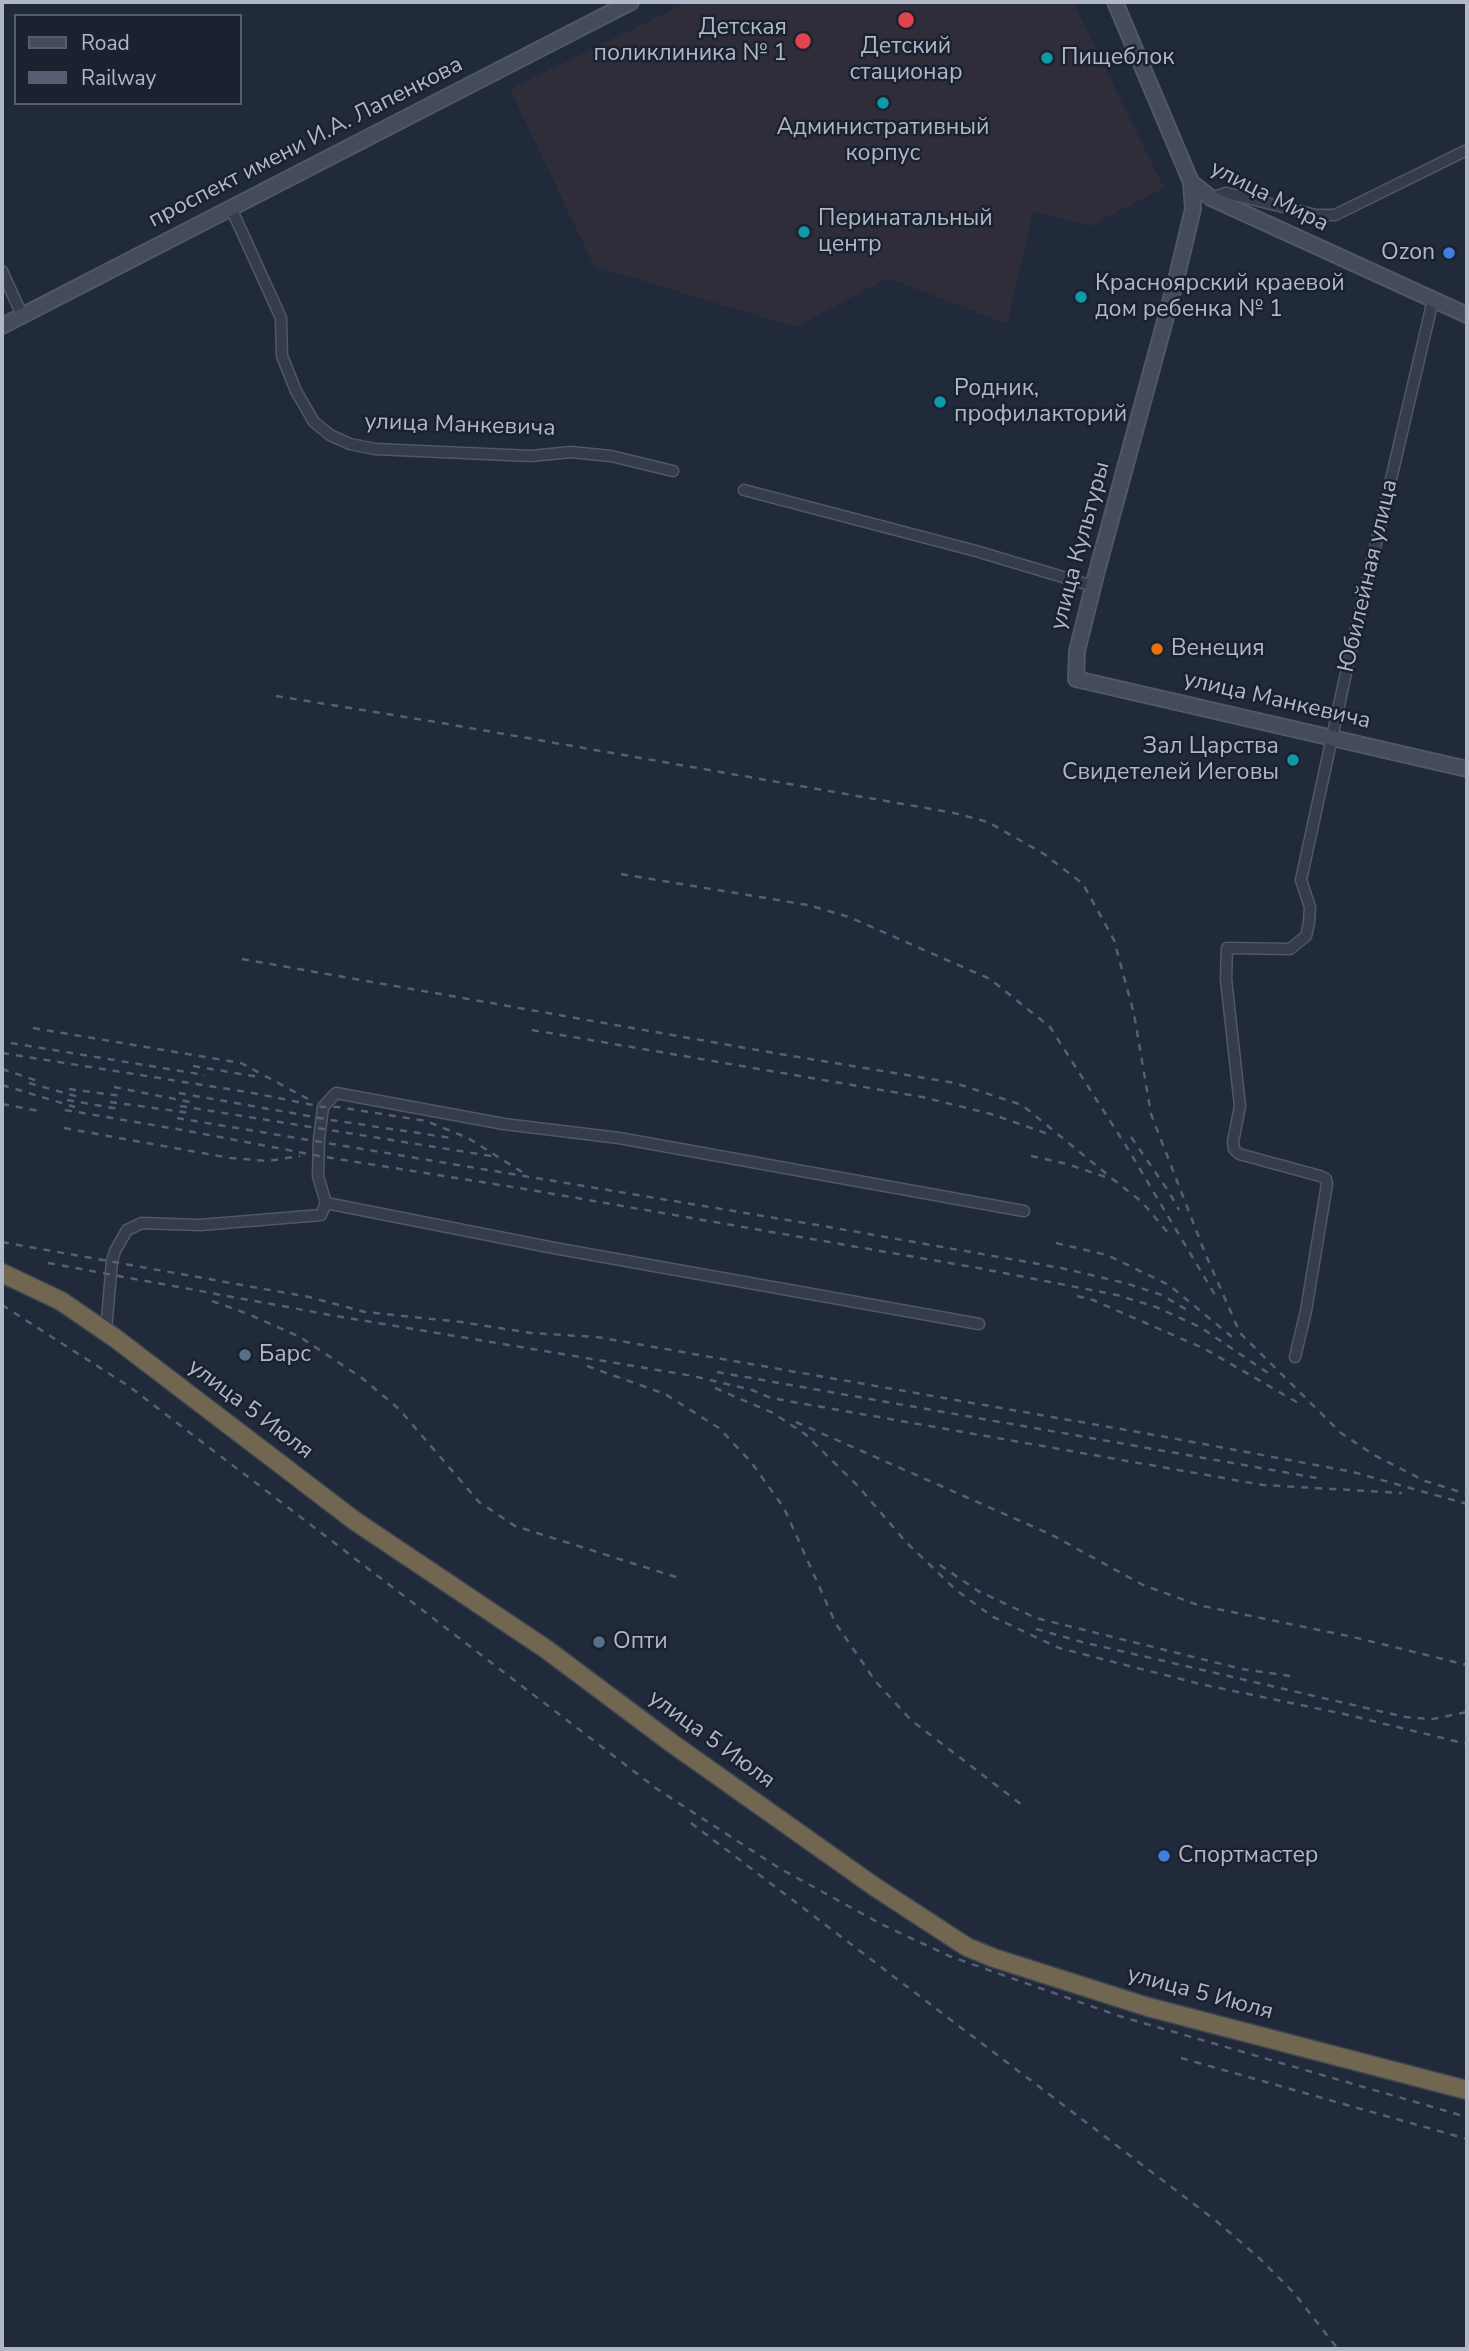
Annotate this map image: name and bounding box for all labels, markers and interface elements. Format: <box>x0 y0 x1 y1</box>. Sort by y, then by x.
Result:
marker: Детский стационар <box>896 10 916 30</box>
legend <box>14 14 242 105</box>
place label: Детская поликлиника № 1 <box>594 14 787 68</box>
text: Road <box>81 29 130 57</box>
marker: Детская поликлиника № 1 <box>793 31 813 51</box>
place label: Детский стационар <box>849 33 963 87</box>
place label: Пищеблок <box>1061 44 1174 72</box>
marker: Пищеблок <box>1039 50 1055 66</box>
street label: проспект имени И.А. Лапенкова <box>144 51 468 235</box>
text: Railway <box>81 64 156 92</box>
marker: Административный корпус <box>875 95 891 111</box>
place label: Административный корпус <box>777 114 989 168</box>
street label: улица Мира <box>1205 155 1333 239</box>
place label: Перинатальный центр <box>818 205 993 259</box>
marker: Перинатальный центр <box>796 224 812 240</box>
place label: Ozon <box>1381 239 1435 267</box>
marker: Ozon <box>1441 245 1457 261</box>
place label: Красноярский краевой дом ребенка № 1 <box>1095 270 1345 324</box>
marker: Красноярский краевой дом ребенка № 1 <box>1073 289 1089 305</box>
place label: Родник, профилакторий <box>954 375 1127 429</box>
marker: Родник, профилакторий <box>932 394 948 410</box>
street label: улица Манкевича <box>364 409 556 443</box>
street label: улица Культуры <box>1045 459 1117 633</box>
street label: Юбилейная улица <box>1333 477 1405 675</box>
place label: Венеция <box>1171 635 1265 663</box>
marker: Венеция <box>1149 641 1165 657</box>
street label: улица Манкевича <box>1181 666 1373 736</box>
place label: Зал Царства Свидетелей Иеговы <box>1062 733 1279 787</box>
marker: Зал Царства Свидетелей Иеговы <box>1285 752 1301 768</box>
place label: Барс <box>259 1341 311 1369</box>
marker: Барс <box>237 1347 253 1363</box>
street label: улица 5 Июля <box>182 1354 318 1466</box>
place label: Опти <box>613 1628 668 1656</box>
marker: Опти <box>591 1634 607 1650</box>
street label: улица 5 Июля <box>642 1685 780 1795</box>
place label: Спортмастер <box>1178 1842 1318 1870</box>
marker: Спортмастер <box>1156 1848 1172 1864</box>
street label: улица 5 Июля <box>1124 1961 1276 2027</box>

